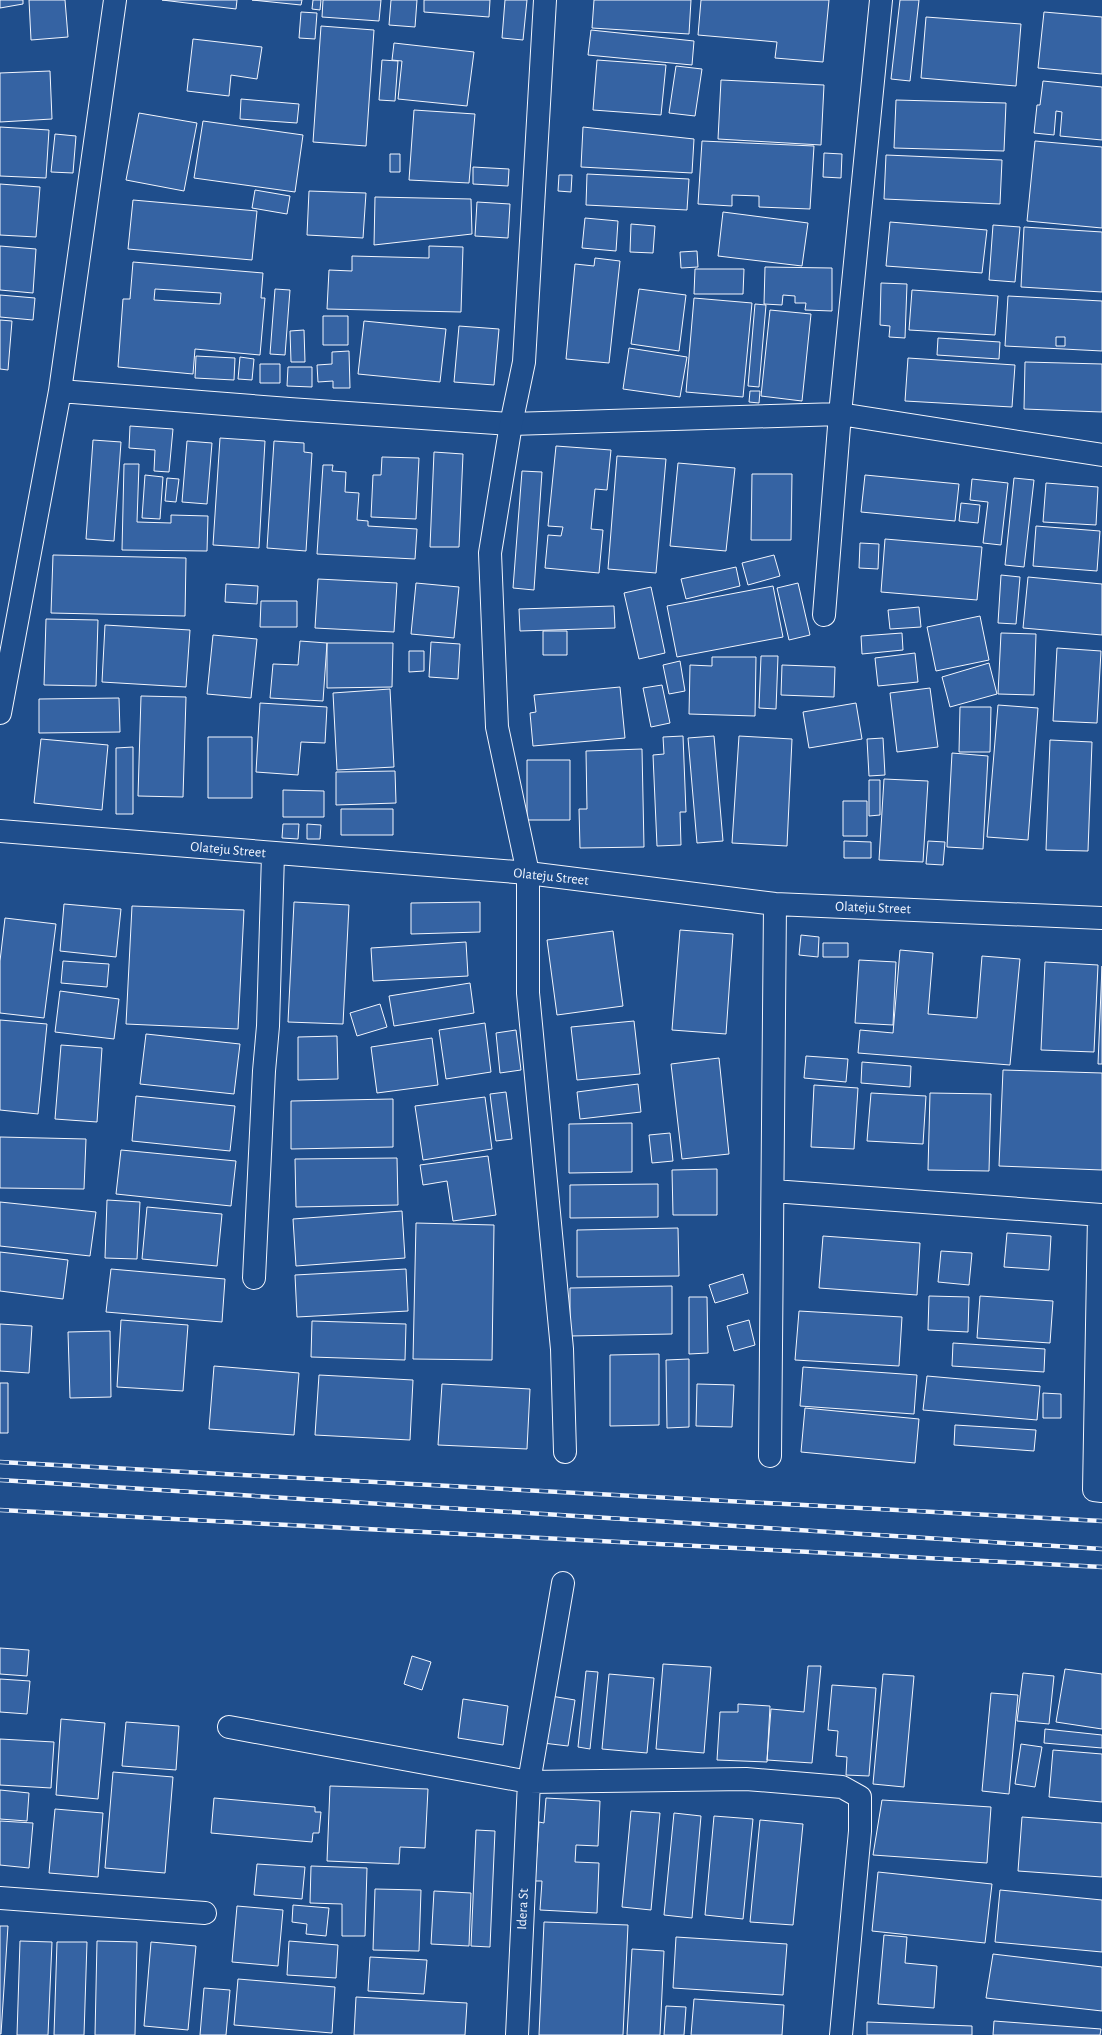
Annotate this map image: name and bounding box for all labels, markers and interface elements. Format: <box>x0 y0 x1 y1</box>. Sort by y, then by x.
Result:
street label: Olateju Street <box>190 840 267 860</box>
street label: Olateju Street <box>513 866 590 888</box>
street label: Olateju Street <box>835 900 912 916</box>
street label: Idera St <box>515 1887 531 1930</box>

